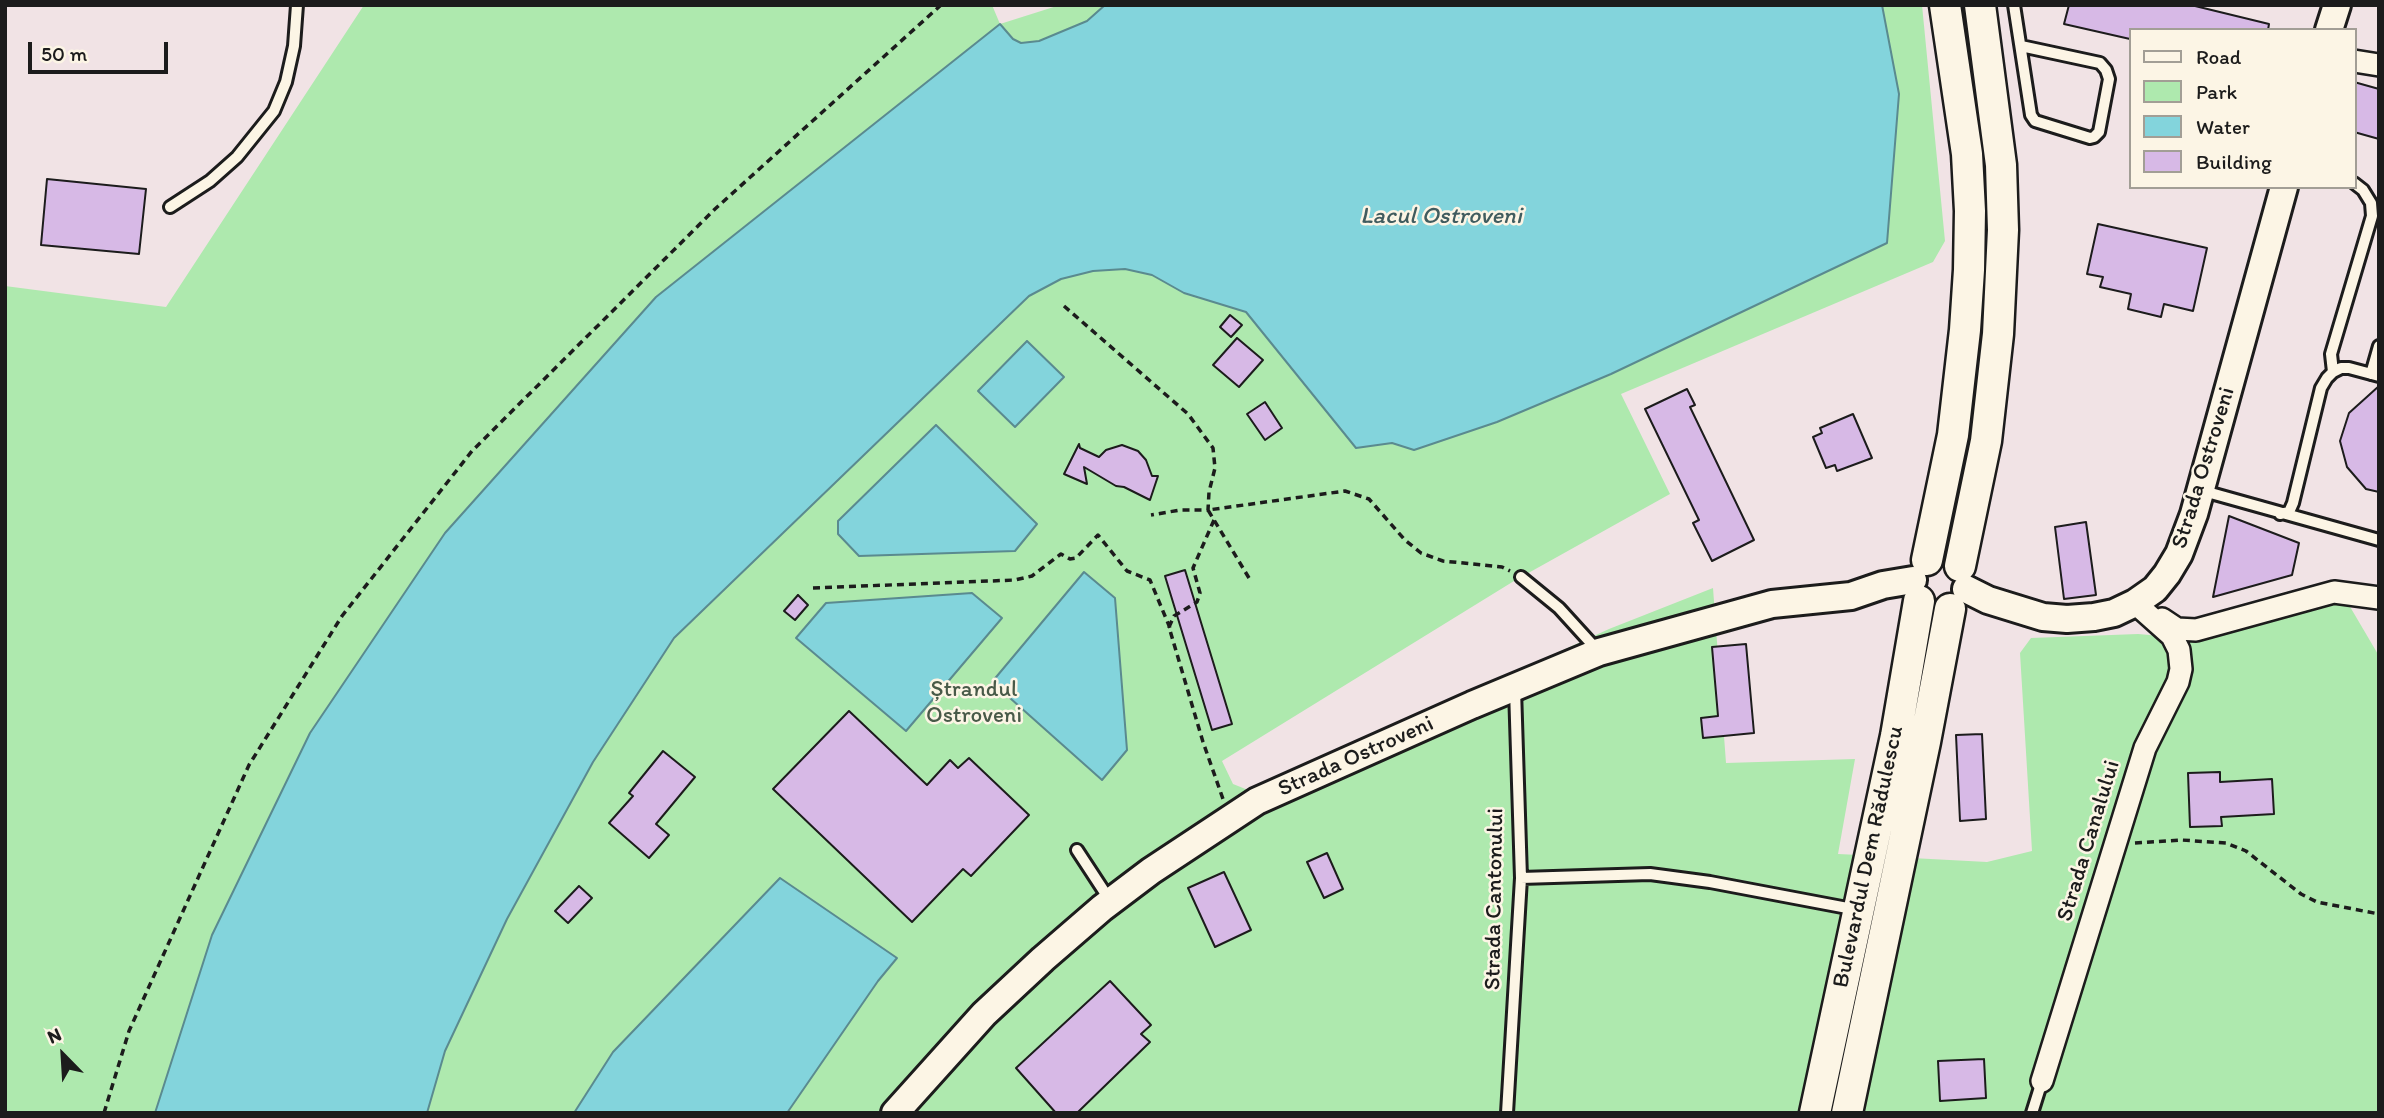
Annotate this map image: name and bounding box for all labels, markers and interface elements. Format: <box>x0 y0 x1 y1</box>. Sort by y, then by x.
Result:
scale bar <box>32 28 172 72</box>
legend <box>2128 28 2356 189</box>
text: 50 m <box>41 41 87 66</box>
text: Road <box>2196 44 2241 69</box>
text: Park <box>2196 79 2237 104</box>
text: Water <box>2196 114 2250 139</box>
text: Building <box>2196 149 2272 174</box>
water label: Lacul Ostroveni <box>1360 203 1522 231</box>
street label: Strada Ostroveni <box>2166 384 2242 552</box>
park label: Ștrandul Ostroveni <box>926 676 1022 730</box>
street label: Strada Ostroveni <box>1274 710 1438 804</box>
street label: Bulevardul Dem Rădulescu <box>1828 723 1910 991</box>
street label: Strada Canalului <box>2051 757 2127 925</box>
street label: Strada Cantonului <box>1480 808 1510 990</box>
north arrow <box>28 1020 98 1090</box>
text: N <box>44 1022 65 1048</box>

